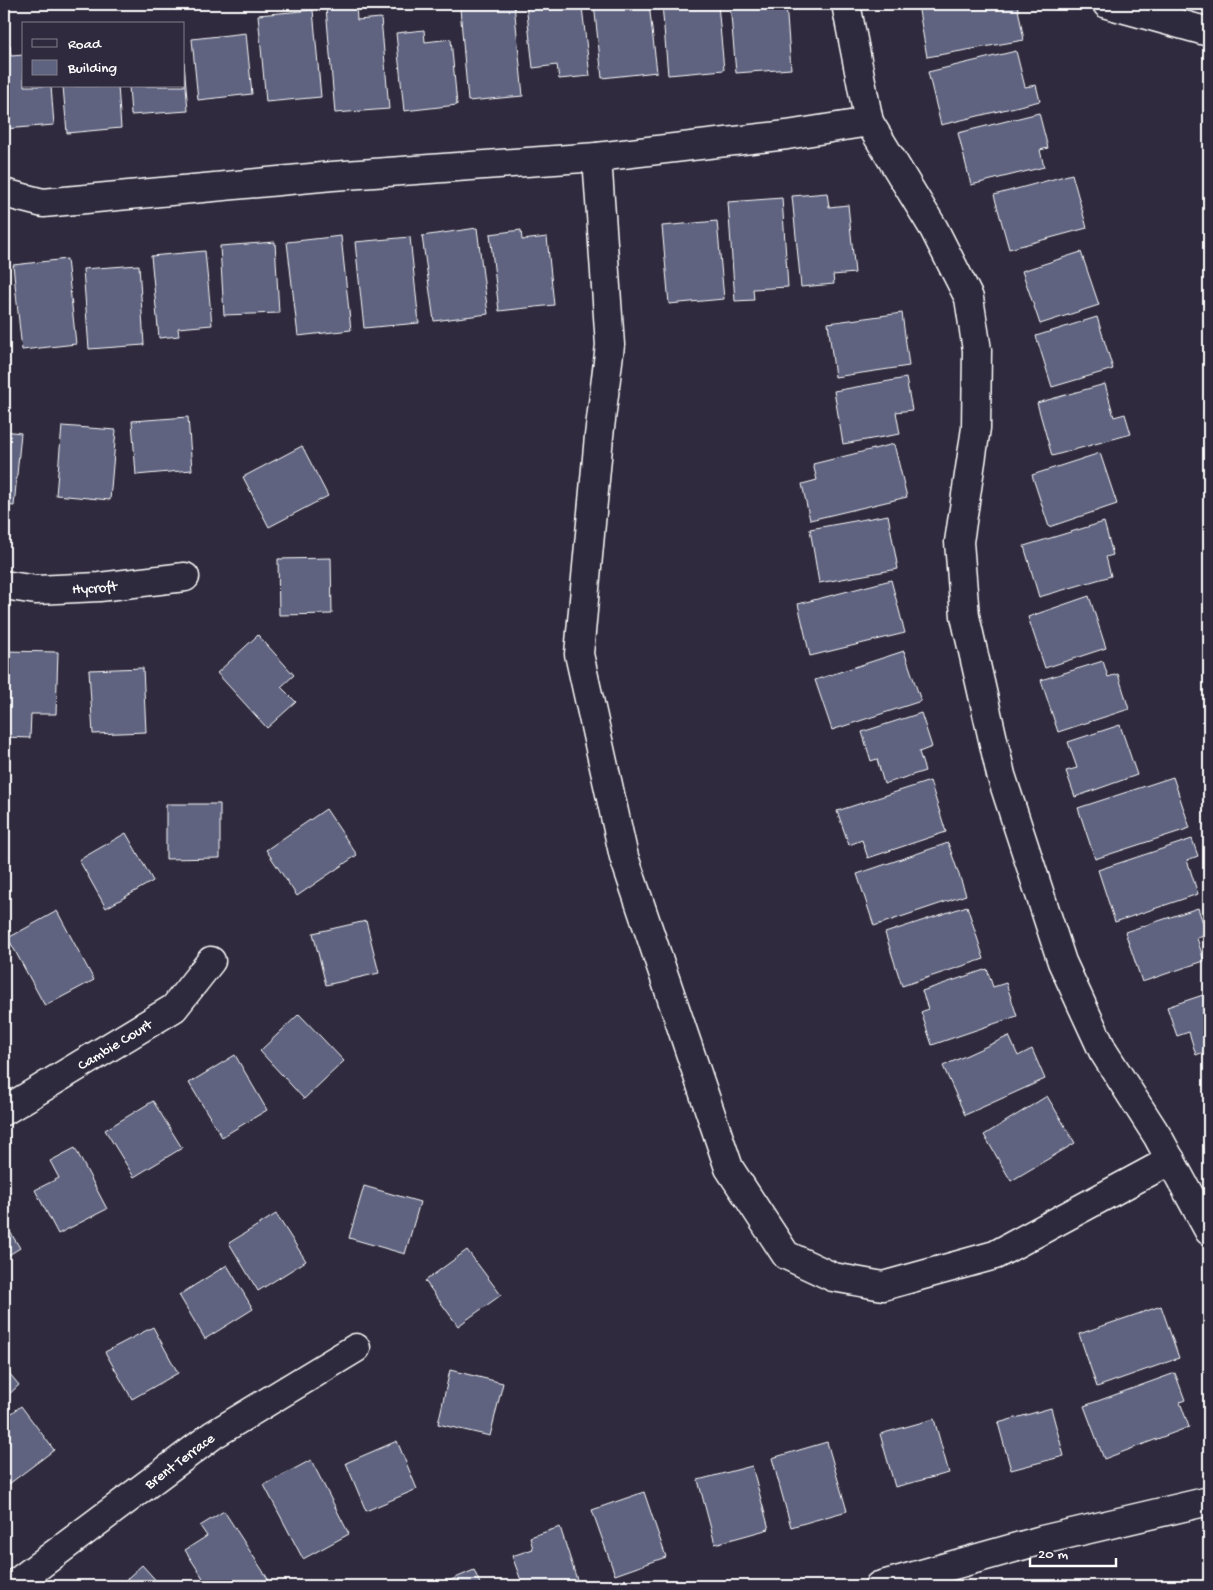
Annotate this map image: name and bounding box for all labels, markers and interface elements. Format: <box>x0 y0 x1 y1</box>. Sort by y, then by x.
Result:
legend <box>22 22 185 88</box>
text: Road <box>68 36 102 54</box>
text: Building <box>67 60 117 78</box>
street label: Hycroft <box>72 578 120 599</box>
street label: Cambie Court <box>75 1015 158 1075</box>
street label: Brent Terrace <box>141 1430 219 1495</box>
scale bar <box>1030 1535 1117 1567</box>
text: 20 m <box>1038 1546 1068 1564</box>

